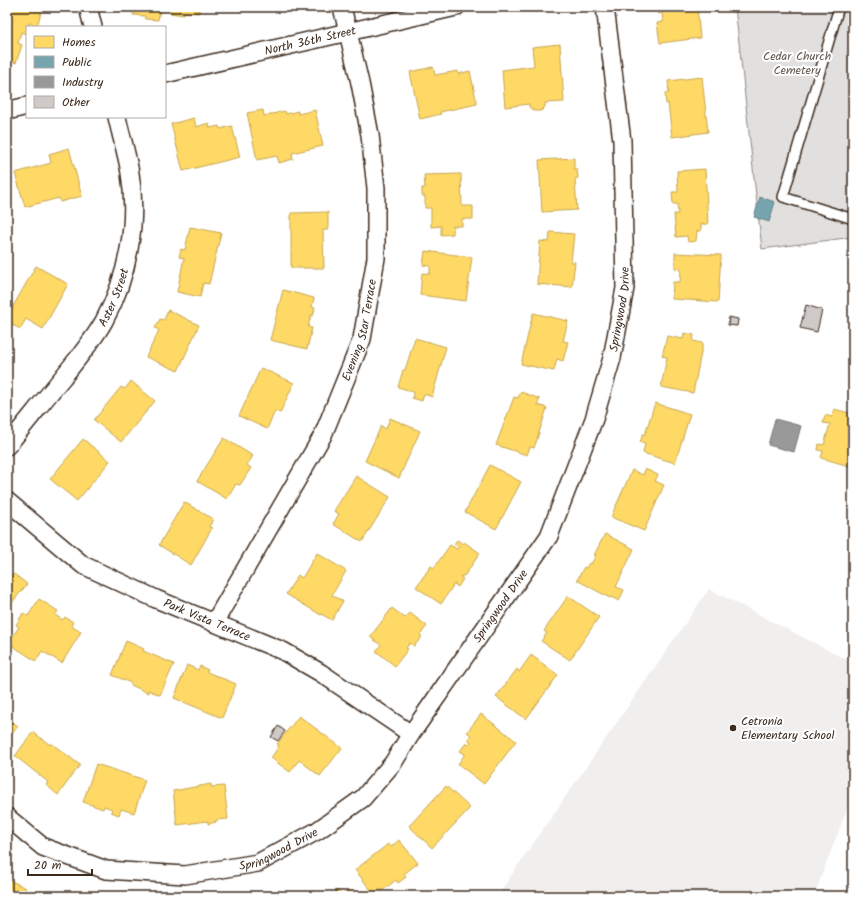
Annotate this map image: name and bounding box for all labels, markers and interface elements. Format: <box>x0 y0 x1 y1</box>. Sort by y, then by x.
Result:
street label: North 36th Street <box>263 21 358 60</box>
legend <box>26 26 166 118</box>
text: Homes <box>62 33 96 52</box>
park label: Cedar Church Cemetery <box>763 47 831 80</box>
text: Public <box>62 53 92 72</box>
text: Industry <box>62 73 104 92</box>
text: Other <box>62 93 91 112</box>
street label: Aster Street <box>93 266 134 330</box>
street label: Springwood Drive <box>604 266 635 353</box>
street label: Evening Star Terrace <box>336 277 382 384</box>
street label: Springwood Drive <box>468 565 533 647</box>
street label: Park Vista Terrace <box>161 594 254 646</box>
place label: Cetronia Elementary School <box>741 712 834 745</box>
marker: Cetronia Elementary School <box>728 723 738 733</box>
street label: Springwood Drive <box>238 822 322 875</box>
scale bar <box>28 851 92 877</box>
text: 20 m <box>34 856 62 875</box>

